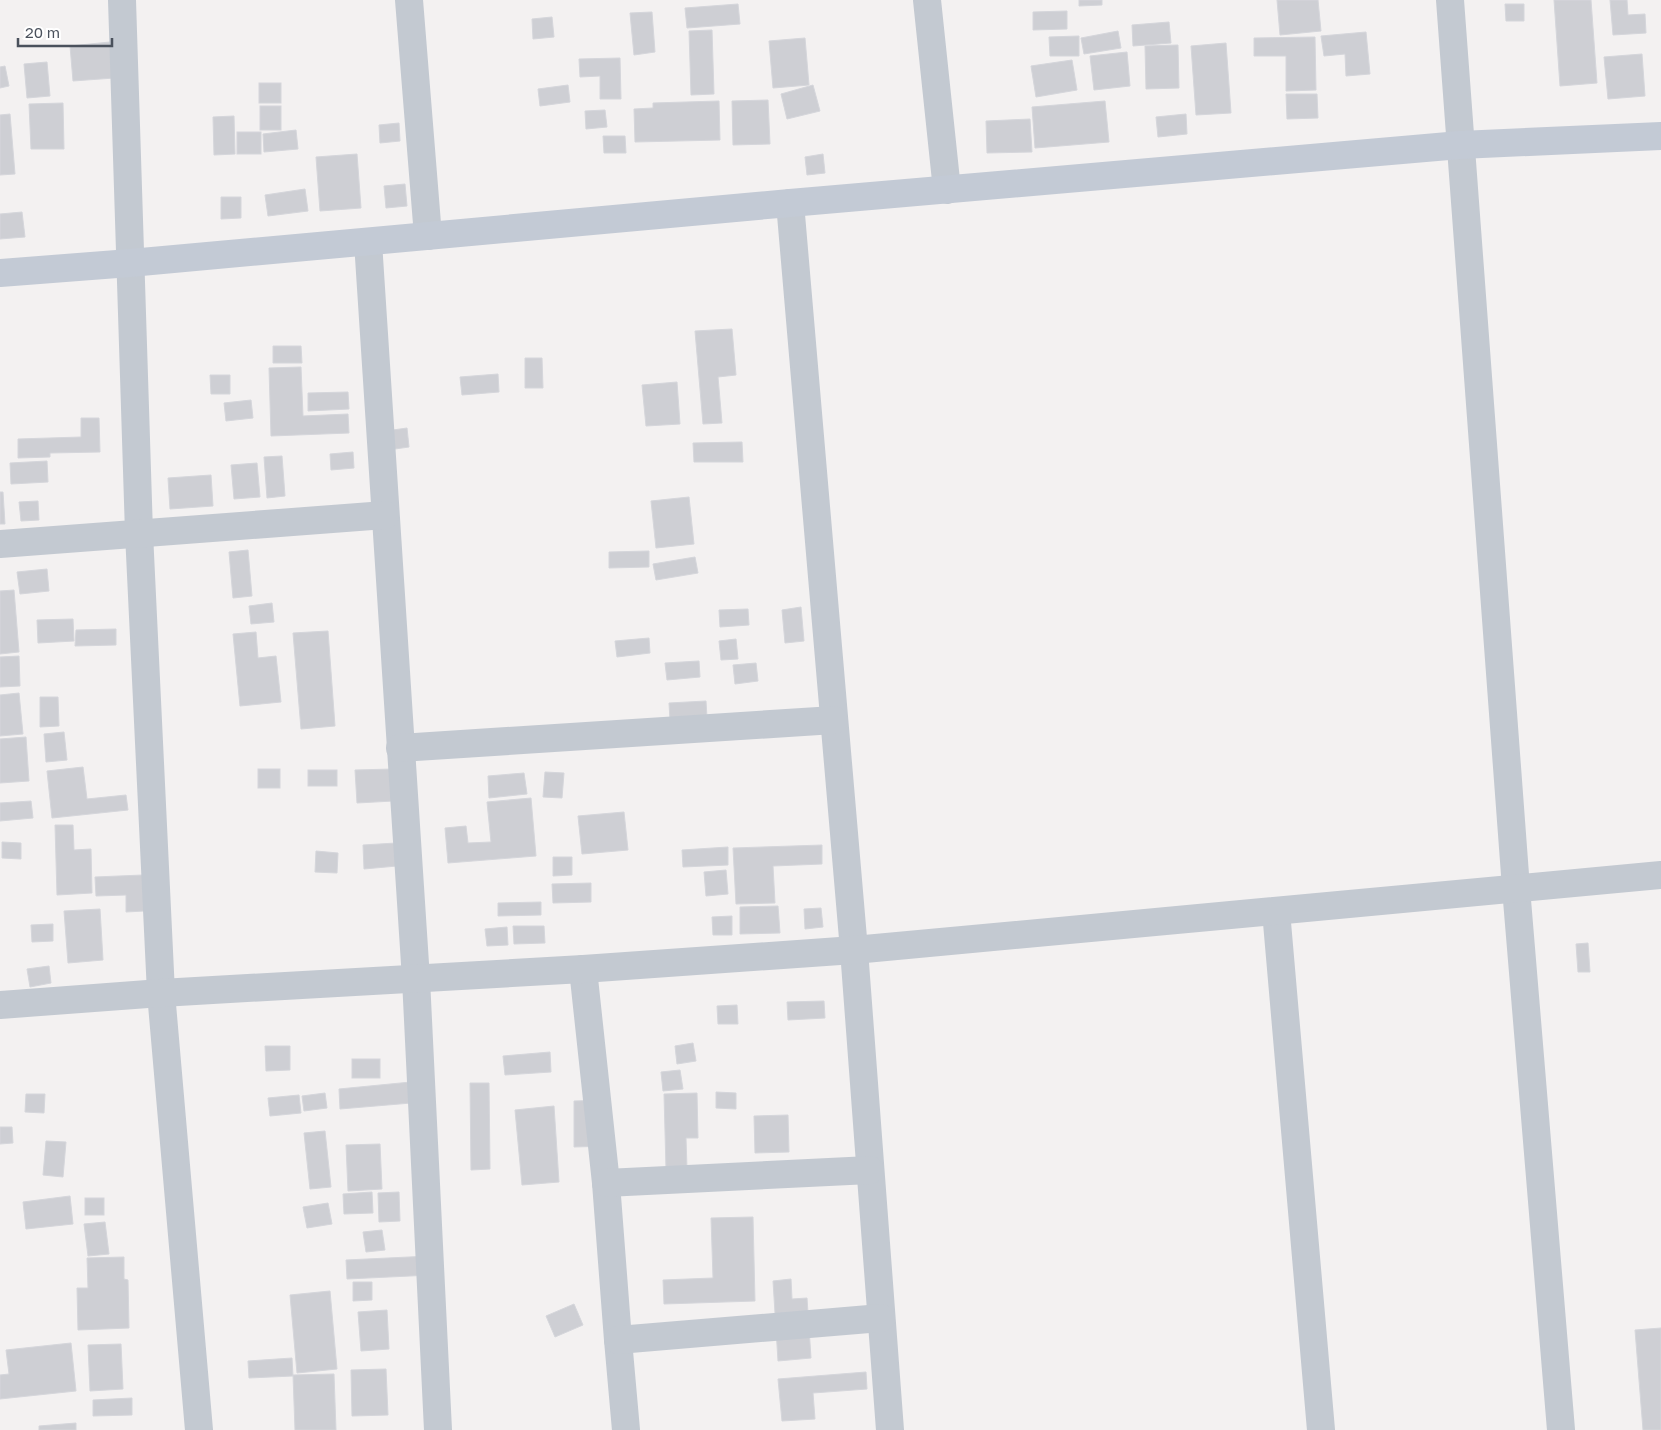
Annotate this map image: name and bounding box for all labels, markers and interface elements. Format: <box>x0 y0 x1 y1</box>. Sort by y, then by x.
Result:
scale bar <box>18 15 111 47</box>
text: 20 m <box>25 23 60 41</box>

